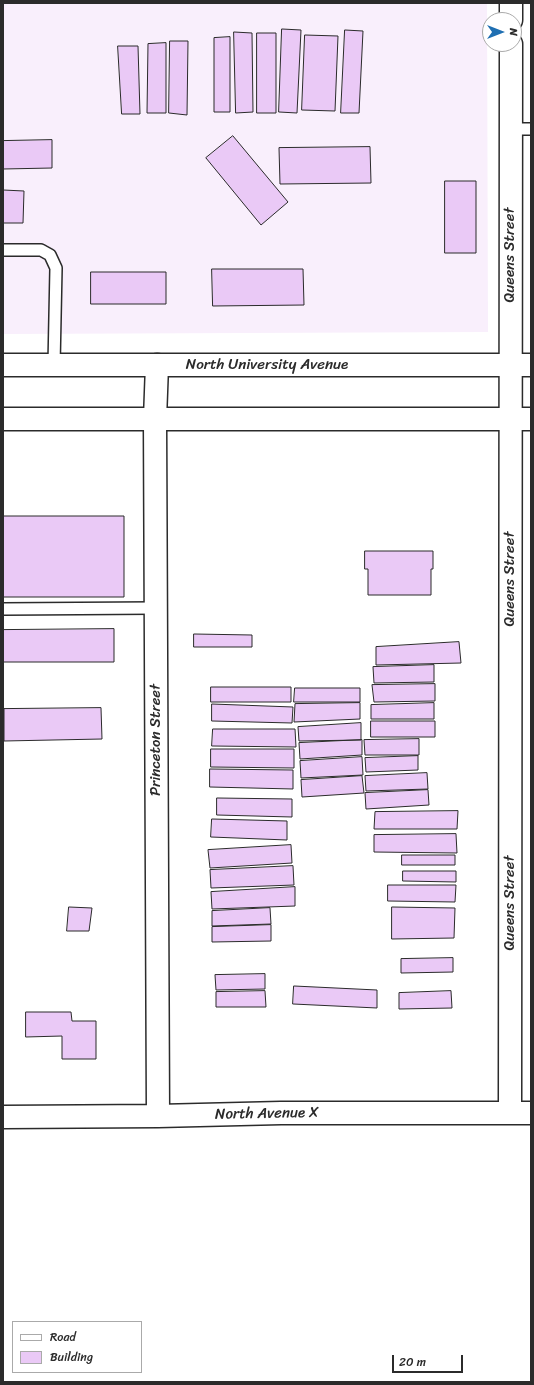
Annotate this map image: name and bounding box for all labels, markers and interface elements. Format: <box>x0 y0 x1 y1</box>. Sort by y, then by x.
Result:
north arrow <box>482 12 522 52</box>
text: N <box>504 28 523 36</box>
street label: Queens Street <box>501 207 519 303</box>
street label: North University Avenue <box>186 356 348 374</box>
street label: Queens Street <box>501 531 519 627</box>
street label: Princeton Street <box>147 684 165 796</box>
street label: Queens Street <box>501 855 519 951</box>
street label: North Avenue X <box>215 1104 319 1124</box>
legend <box>12 1321 142 1373</box>
text: Road <box>50 1326 76 1348</box>
text: Building <box>50 1346 93 1368</box>
scale bar <box>394 1347 465 1373</box>
text: 20 m <box>399 1351 426 1373</box>

